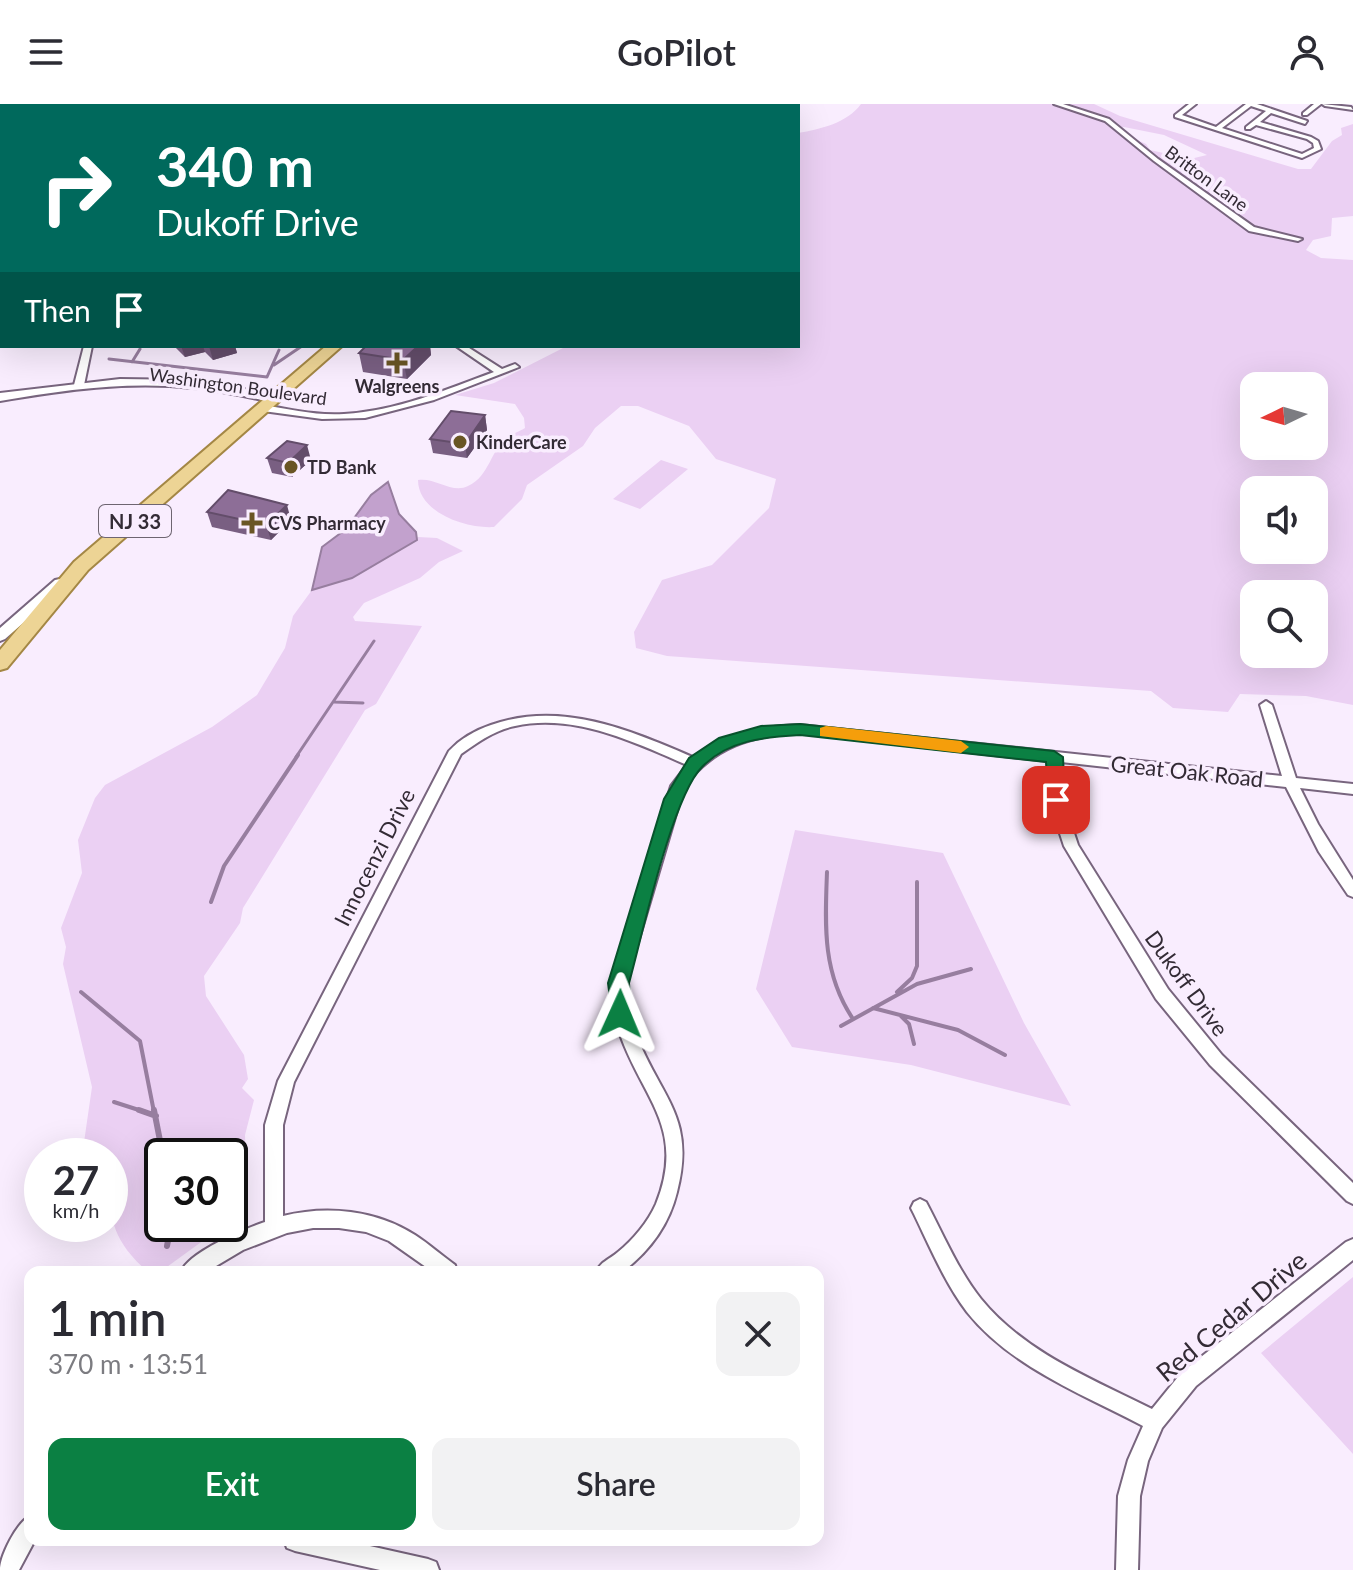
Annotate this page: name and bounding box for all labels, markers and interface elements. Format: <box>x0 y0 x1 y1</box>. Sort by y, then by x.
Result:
icon: menu <box>24 30 68 74</box>
text: GoPilot <box>617 30 736 74</box>
icon: person <box>1285 30 1329 74</box>
text: 340 m <box>156 132 314 199</box>
icon: right <box>24 136 128 240</box>
street label: Britton Lane <box>1161 141 1253 215</box>
text: Dukoff Drive <box>156 200 359 244</box>
icon: arrive <box>107 288 151 332</box>
text: Then <box>24 292 91 328</box>
marker: Walgreens <box>388 354 406 372</box>
street label: Washington Boulevard <box>148 363 328 409</box>
north arrow <box>1240 372 1328 460</box>
map controls <box>1240 372 1328 668</box>
place label: Walgreens <box>355 375 439 397</box>
place label: KinderCare <box>476 431 567 453</box>
marker: KinderCare <box>451 433 469 451</box>
place label: TD Bank <box>307 456 377 478</box>
marker: TD Bank <box>282 458 300 476</box>
button: sound <box>1240 476 1328 564</box>
road number: NJ 33 <box>99 505 171 537</box>
place label: CVS Pharmacy <box>268 512 386 534</box>
marker: CVS Pharmacy <box>243 514 261 532</box>
button: search <box>1240 580 1328 668</box>
street label: Great Oak Road <box>1109 750 1265 792</box>
pin <box>1022 766 1090 834</box>
icon: arrive <box>1034 778 1078 822</box>
street label: Innocenzi Drive <box>328 784 420 930</box>
street label: Dukoff Drive <box>1140 925 1234 1041</box>
position arrow <box>578 972 662 1056</box>
speed limit sign: 30 <box>144 1138 248 1242</box>
text: 27 <box>53 1156 99 1204</box>
text: km/h <box>53 1198 99 1222</box>
street label: Red Cedar Drive <box>1149 1244 1313 1388</box>
text: 1 min <box>48 1289 166 1346</box>
button: close <box>716 1292 800 1376</box>
text: 370 m · 13:51 <box>48 1348 208 1380</box>
button: Exit <box>48 1438 416 1530</box>
button: Share <box>432 1438 800 1530</box>

